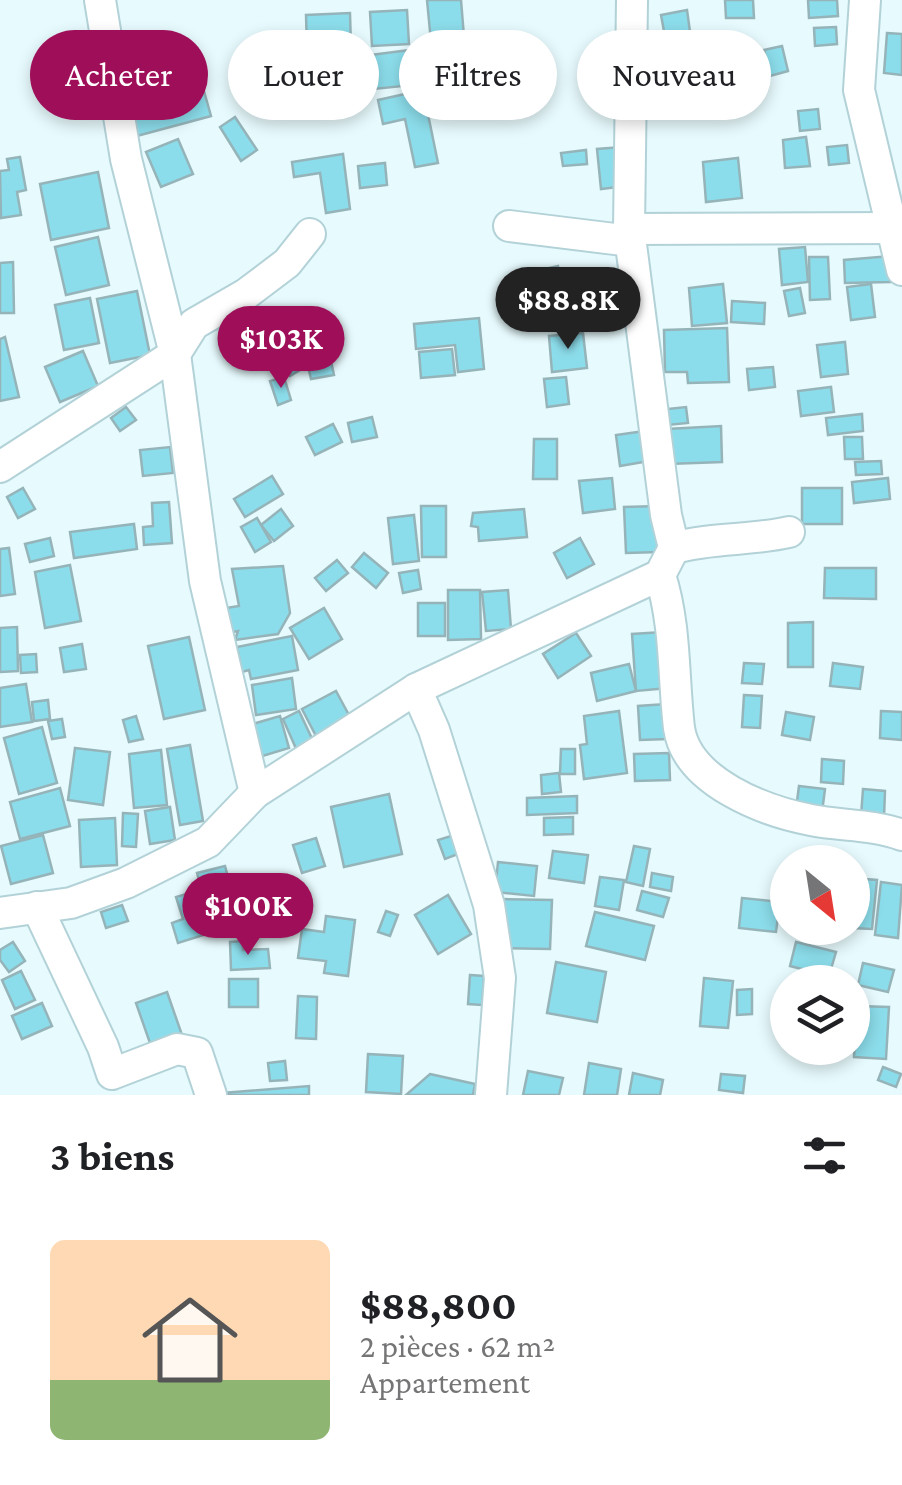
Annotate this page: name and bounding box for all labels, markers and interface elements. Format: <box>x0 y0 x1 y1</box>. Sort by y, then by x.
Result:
chip: Acheter <box>30 30 208 120</box>
chip: Louer <box>228 30 379 120</box>
chip: Filtres <box>399 30 557 120</box>
chip: Nouveau <box>577 30 771 120</box>
pin: $88.8K <box>487 267 649 352</box>
text: $88.8K <box>517 281 619 317</box>
pin: $103K <box>211 306 351 391</box>
text: $103K <box>239 320 323 356</box>
north arrow <box>770 845 870 945</box>
map controls <box>770 845 870 1065</box>
pin: $100K <box>178 873 318 958</box>
text: $100K <box>204 887 292 923</box>
button: layers <box>770 965 870 1065</box>
icon: filters <box>797 1128 852 1183</box>
text: 3 biens <box>50 1132 174 1179</box>
icon: home <box>130 1280 250 1400</box>
text: $88,800 <box>360 1281 517 1328</box>
text: 2 pièces · 62 m² <box>360 1328 555 1364</box>
text: Appartement <box>360 1364 530 1400</box>

